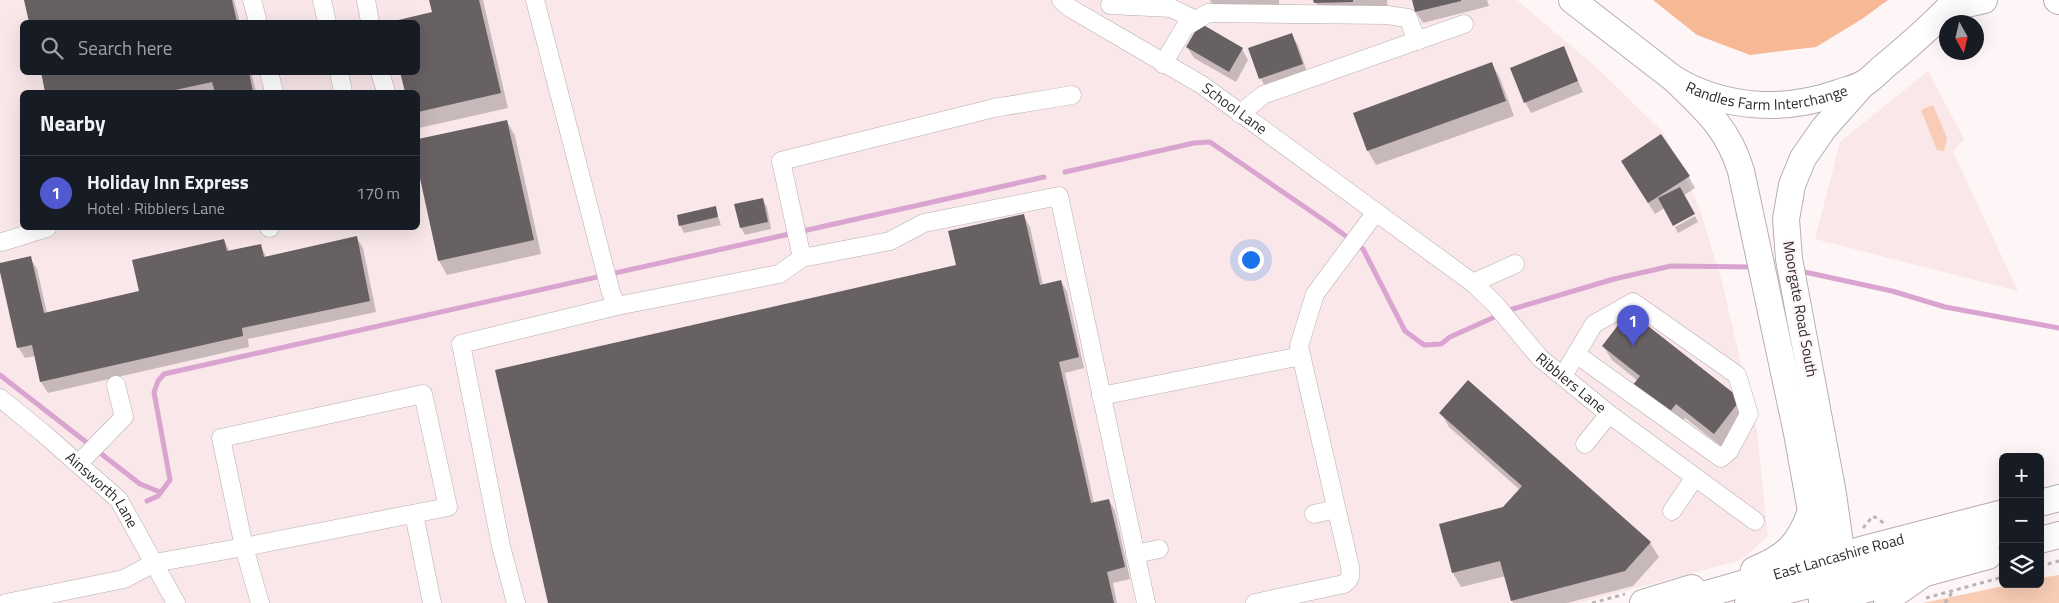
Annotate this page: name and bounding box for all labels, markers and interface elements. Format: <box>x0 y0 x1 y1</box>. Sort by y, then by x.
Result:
north arrow <box>1939 15 1984 60</box>
search box <box>20 20 420 75</box>
text: Search here <box>78 33 172 62</box>
icon: search <box>38 34 66 62</box>
street label: Randles Farm Interchange <box>1682 75 1850 116</box>
street label: School Lane <box>1197 77 1272 140</box>
text: Nearby <box>40 107 105 139</box>
text: Holiday Inn Express <box>87 167 249 196</box>
text: 1 <box>52 181 60 205</box>
text: 170 m <box>356 181 400 205</box>
text: Hotel · Ribblers Lane <box>87 196 225 220</box>
street label: Moorgate Road South <box>1777 239 1824 379</box>
your location <box>1238 247 1264 273</box>
pin: 1 <box>1617 305 1649 346</box>
street label: Ribblers Lane <box>1531 347 1612 418</box>
street label: Ainsworth Lane <box>61 446 144 532</box>
map controls <box>1999 453 2044 588</box>
button: + <box>1999 453 2044 498</box>
button: − <box>1999 498 2044 543</box>
street label: East Lancashire Road <box>1770 527 1906 585</box>
button: layers <box>1999 543 2044 588</box>

